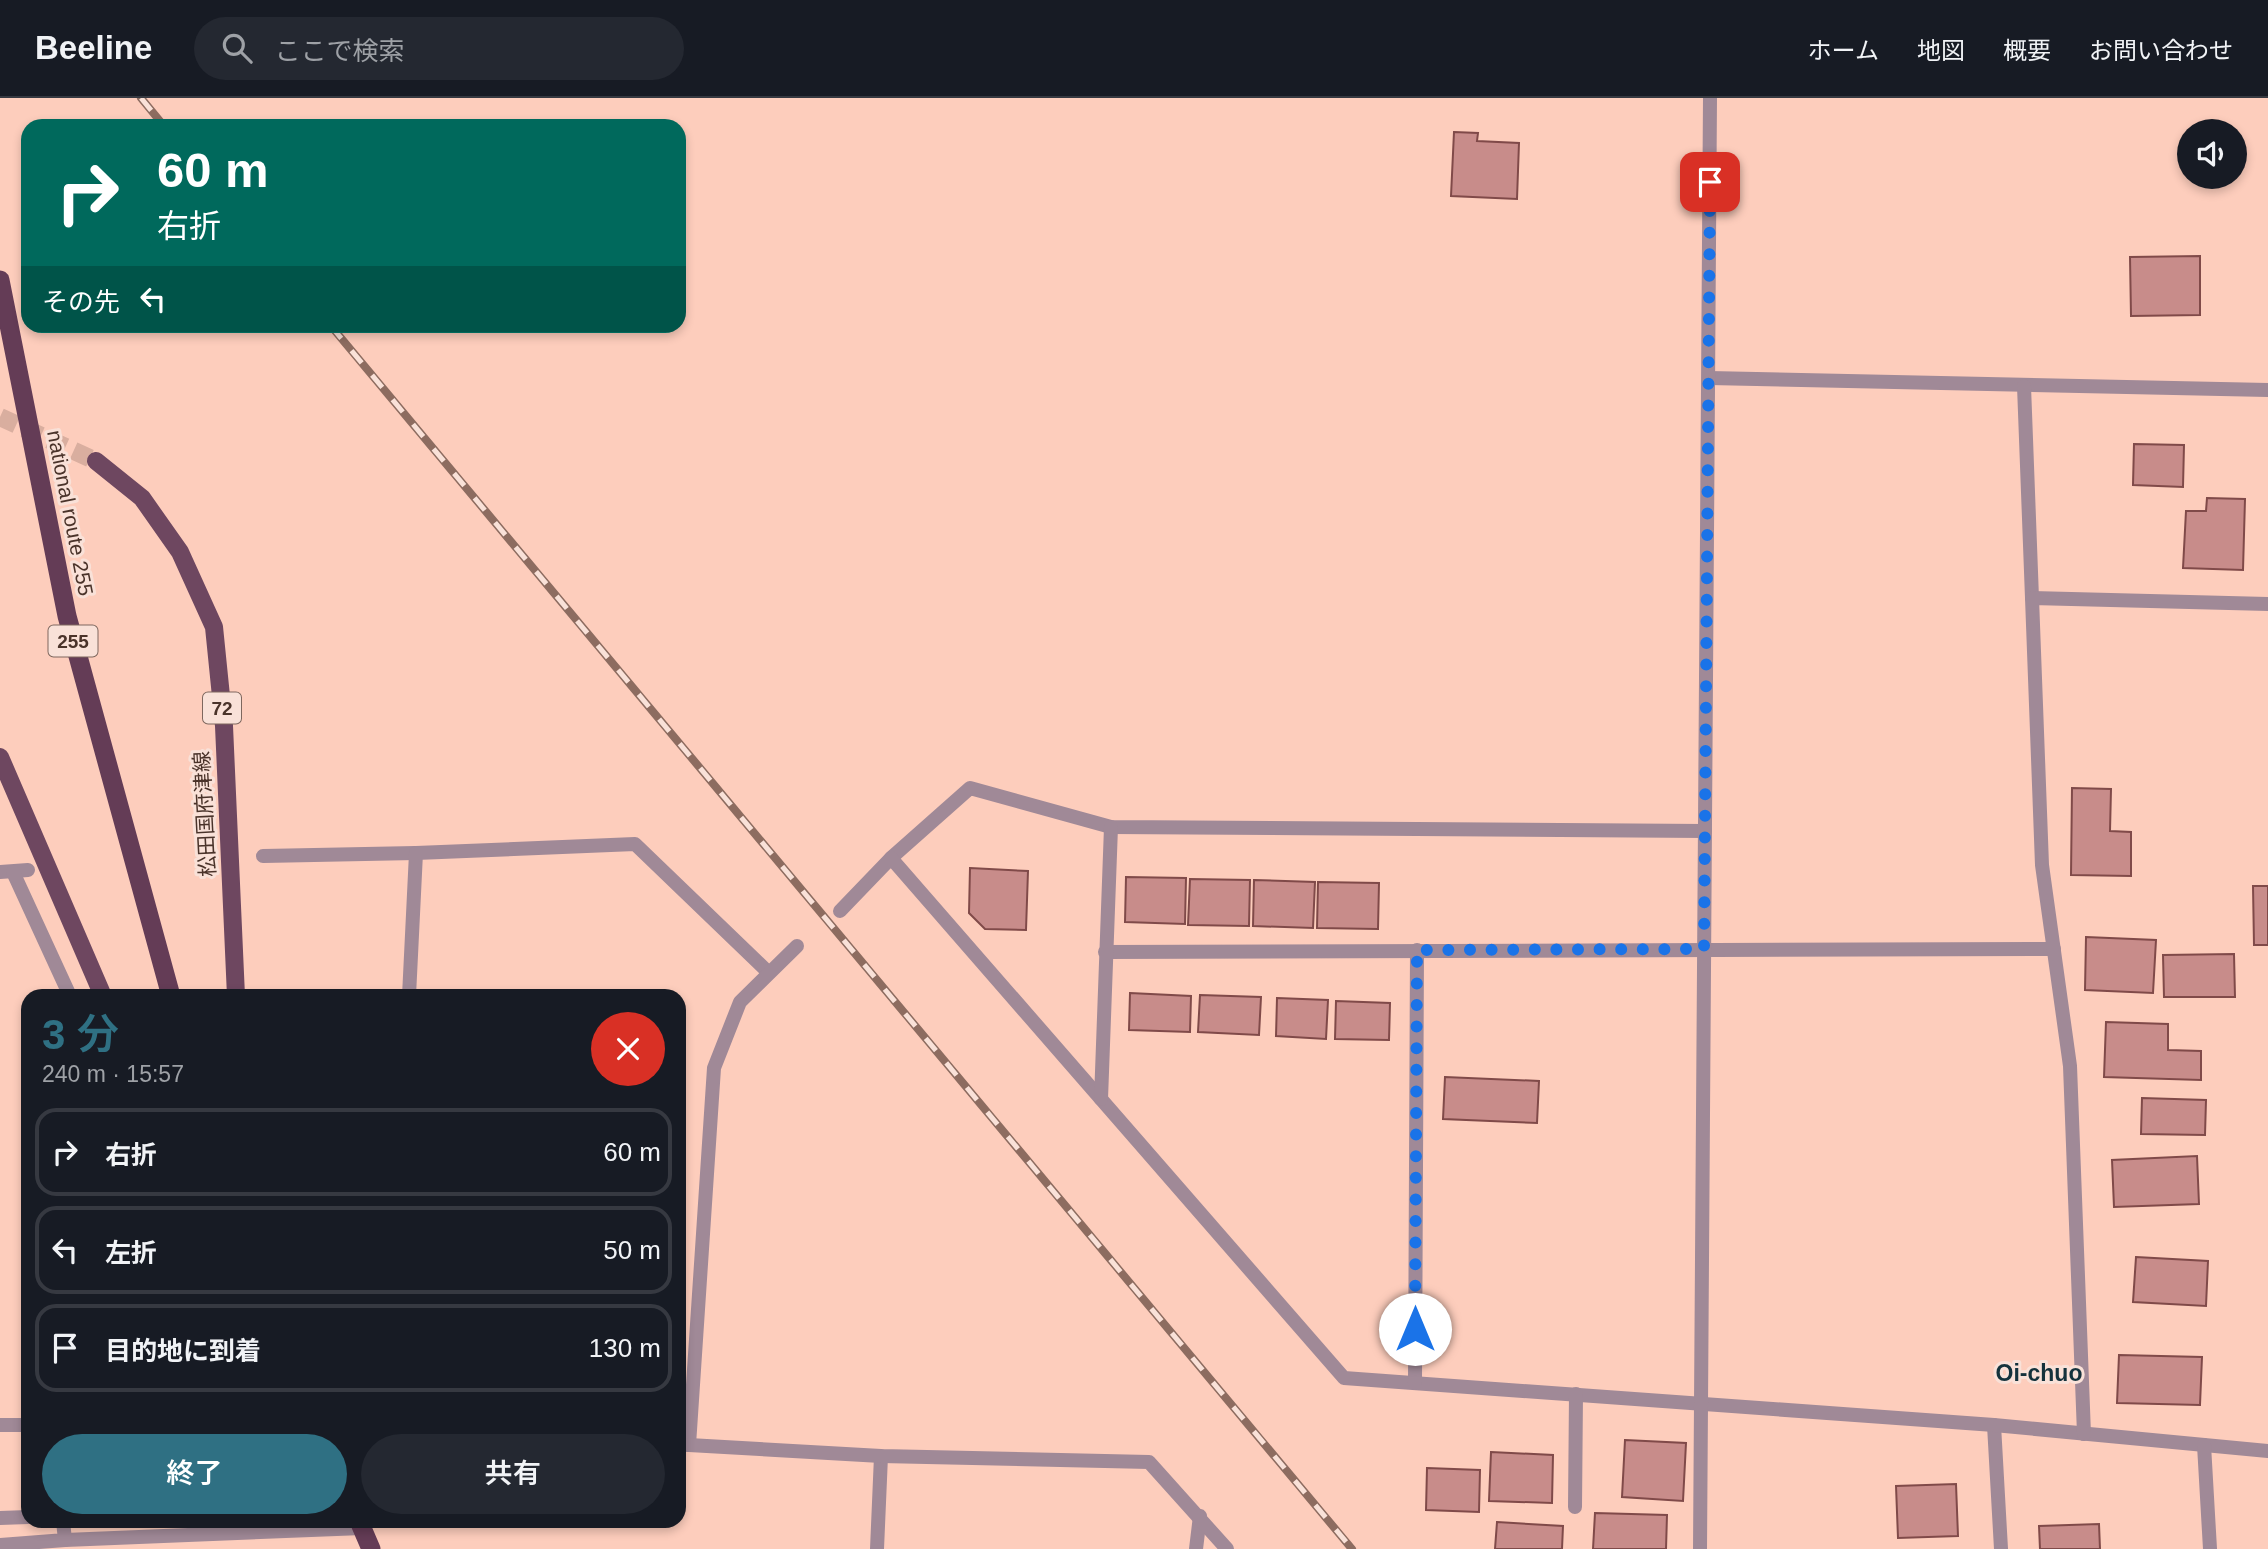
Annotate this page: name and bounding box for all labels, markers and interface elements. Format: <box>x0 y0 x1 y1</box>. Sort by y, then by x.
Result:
search box <box>194 17 684 80</box>
text: Beeline <box>35 29 152 66</box>
icon: search <box>218 29 256 67</box>
text: ここで検索 <box>274 36 404 66</box>
text: ホーム <box>1808 37 1879 64</box>
text: 地図 <box>1917 37 1965 64</box>
text: 概要 <box>2003 37 2051 64</box>
text: お問い合わせ <box>2089 37 2233 64</box>
map controls <box>2177 119 2247 189</box>
button: sound <box>2177 119 2247 189</box>
text: 60 m <box>157 143 269 197</box>
icon: right <box>42 147 133 238</box>
pin <box>1680 152 1740 212</box>
icon: arrive <box>1691 163 1729 201</box>
text: 右折 <box>157 208 221 244</box>
icon: left <box>134 280 172 318</box>
text: その先 <box>42 287 120 317</box>
street label: national route 255 <box>43 428 98 598</box>
road number: 255 <box>48 626 98 656</box>
road number: 72 <box>203 692 241 723</box>
street label: 松田国府津線 <box>190 751 219 878</box>
text: 3 分 <box>42 1011 119 1058</box>
button: close <box>591 1012 665 1086</box>
text: 240 m · 15:57 <box>42 1061 184 1087</box>
icon: right <box>46 1133 84 1171</box>
text: 60 m <box>603 1137 661 1167</box>
text: 右折 <box>105 1140 157 1170</box>
icon: left <box>46 1231 84 1269</box>
text: 50 m <box>603 1235 661 1265</box>
text: 左折 <box>105 1238 157 1268</box>
position arrow <box>1378 1292 1452 1366</box>
icon: arrive <box>46 1329 84 1367</box>
text: 130 m <box>589 1333 661 1363</box>
text: 目的地に到着 <box>105 1336 261 1366</box>
district label: Oi-chuo <box>1996 1360 2082 1386</box>
button: 終了 <box>42 1434 347 1514</box>
button: 共有 <box>361 1434 665 1514</box>

